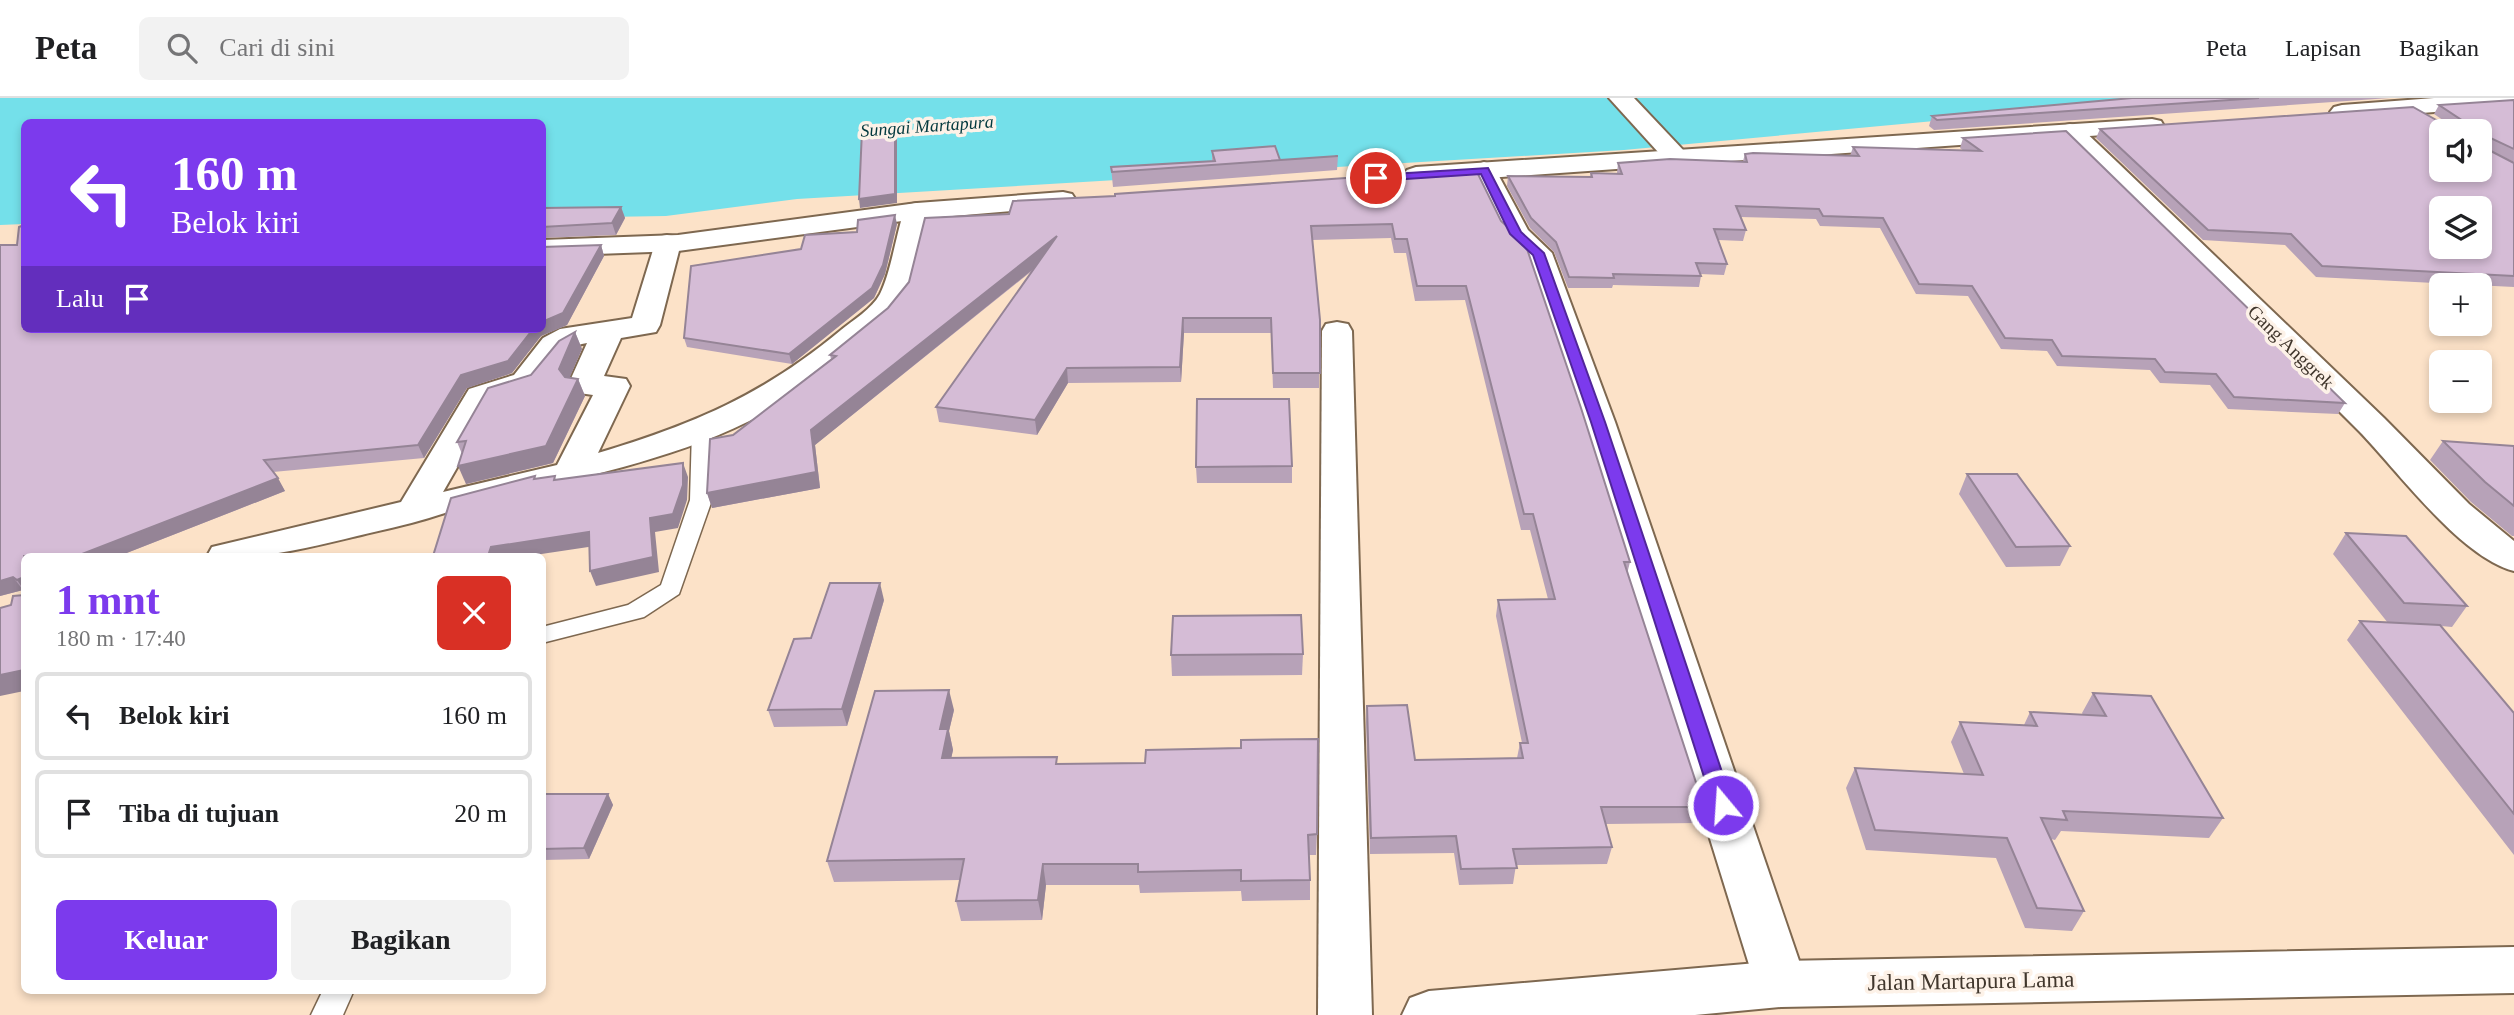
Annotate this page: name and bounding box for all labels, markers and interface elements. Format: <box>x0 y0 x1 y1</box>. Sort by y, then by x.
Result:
search box <box>139 17 629 80</box>
icon: search <box>163 29 201 67</box>
text: Peta <box>35 30 97 66</box>
text: Cari di sini <box>219 33 335 62</box>
text: Peta <box>2206 35 2247 61</box>
text: Lapisan <box>2285 35 2361 61</box>
text: Bagikan <box>2399 35 2479 61</box>
water label: Sungai Martapura <box>860 111 994 141</box>
map controls <box>2429 119 2492 413</box>
button: sound <box>2429 119 2492 182</box>
text: 160 m <box>171 146 298 201</box>
icon: left <box>56 147 147 238</box>
pin <box>1346 148 1406 208</box>
icon: arrive <box>1357 159 1395 197</box>
button: layers <box>2429 196 2492 259</box>
text: Belok kiri <box>171 204 300 240</box>
button: + <box>2429 273 2492 336</box>
icon: arrive <box>118 280 156 318</box>
text: Lalu <box>56 284 104 313</box>
street label: Gang Anggrek <box>2244 301 2339 394</box>
button: − <box>2429 350 2492 413</box>
button: close <box>437 576 511 650</box>
text: 1 mnt <box>56 577 160 623</box>
text: 180 m · 17:40 <box>56 626 186 651</box>
icon: left <box>60 697 98 735</box>
text: Belok kiri <box>119 701 230 730</box>
text: 160 m <box>441 701 507 730</box>
position arrow <box>1686 768 1760 842</box>
icon: arrive <box>60 795 98 833</box>
text: Tiba di tujuan <box>119 799 279 828</box>
text: 20 m <box>454 799 507 828</box>
button: Keluar <box>56 900 277 980</box>
button: Bagikan <box>291 900 511 980</box>
street label: Jalan Martapura Lama <box>1867 967 2075 995</box>

